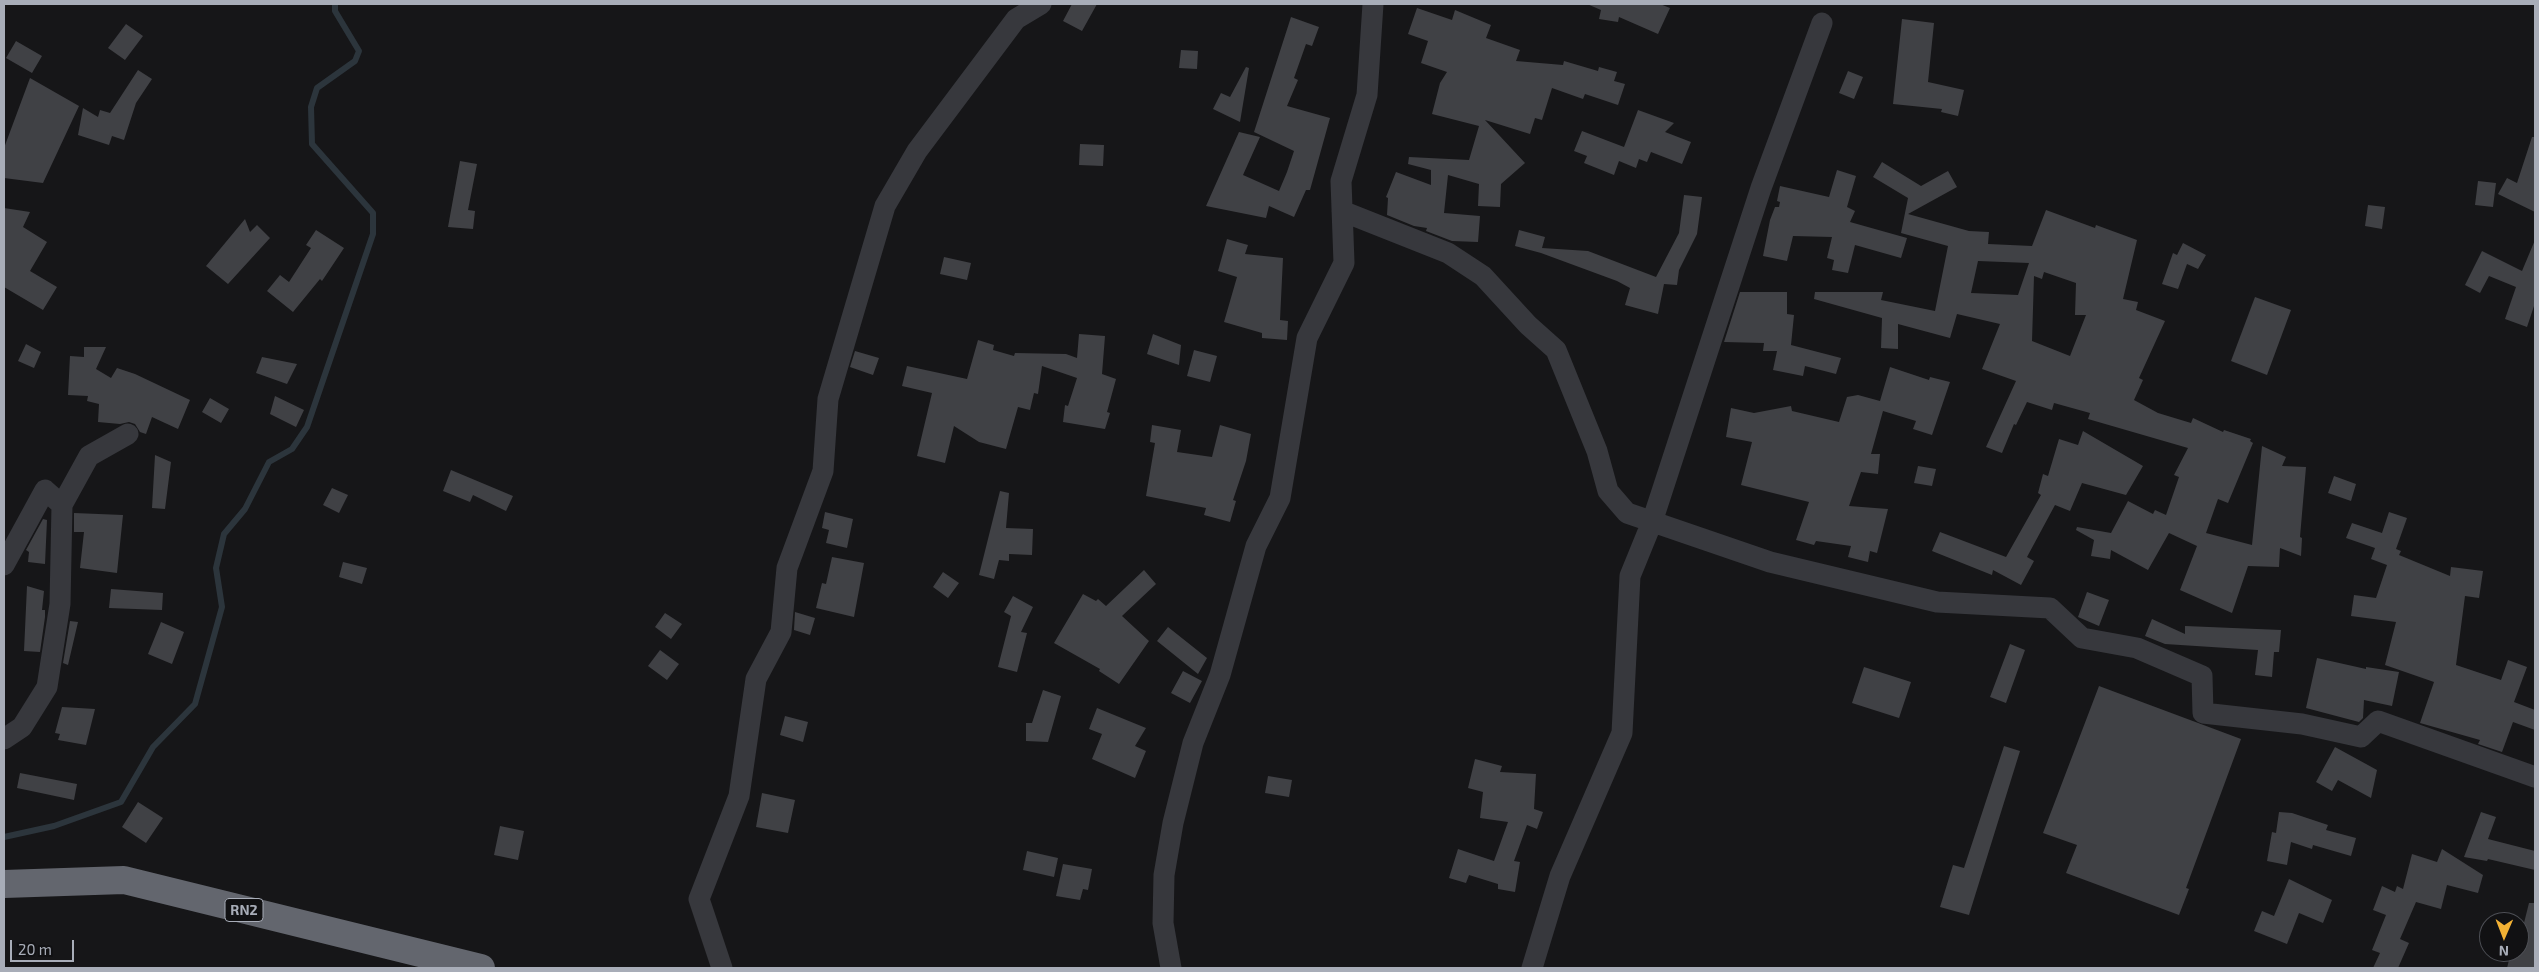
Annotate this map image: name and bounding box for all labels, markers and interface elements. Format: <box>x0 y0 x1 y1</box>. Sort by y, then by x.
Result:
road number: RN2 <box>225 898 263 922</box>
north arrow <box>2479 912 2529 962</box>
scale bar <box>12 930 76 962</box>
text: 20 m <box>18 940 52 958</box>
text: N <box>2499 943 2509 960</box>

